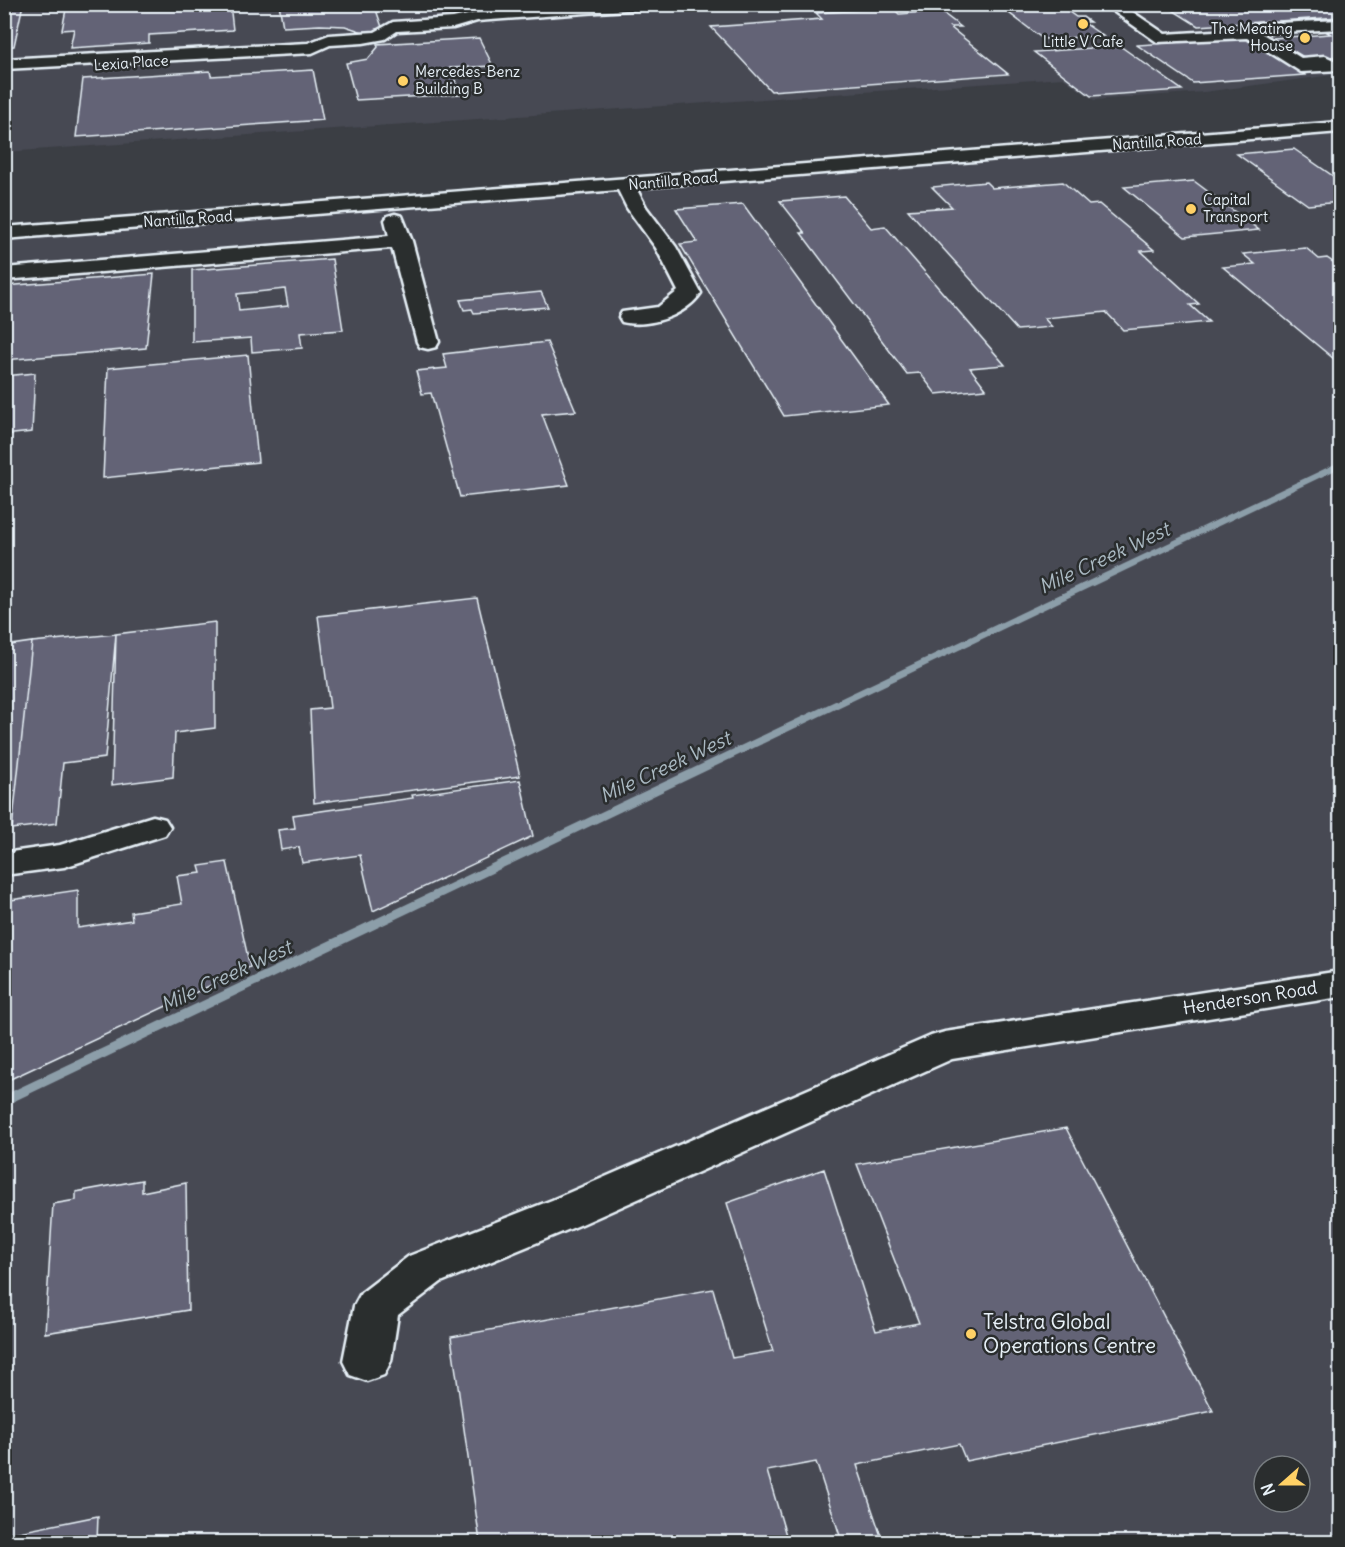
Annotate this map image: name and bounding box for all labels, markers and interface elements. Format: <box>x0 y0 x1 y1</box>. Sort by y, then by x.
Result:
marker: Little V Cafe <box>1076 17 1090 31</box>
place label: The Meating House <box>1211 19 1293 55</box>
marker: The Meating House <box>1298 31 1312 45</box>
place label: Little V Cafe <box>1043 32 1123 51</box>
street label: Lexia Place <box>93 50 169 75</box>
place label: Mercedes-Benz Building B <box>415 62 520 98</box>
marker: Mercedes-Benz Building B <box>396 74 410 88</box>
street label: Nantilla Road <box>1112 129 1203 154</box>
street label: Nantilla Road <box>627 167 719 194</box>
place label: Capital Transport <box>1203 190 1268 226</box>
marker: Capital Transport <box>1184 202 1198 216</box>
street label: Nantilla Road <box>143 206 234 231</box>
water label: Mile Creek West <box>1034 515 1175 599</box>
water label: Mile Creek West <box>595 724 736 808</box>
water label: Mile Creek West <box>156 933 297 1017</box>
street label: Henderson Road <box>1181 975 1319 1019</box>
place label: Telstra Global Operations Centre <box>983 1308 1156 1359</box>
marker: Telstra Global Operations Centre <box>964 1327 978 1341</box>
north arrow <box>1252 1454 1312 1514</box>
text: N <box>1257 1481 1279 1498</box>

